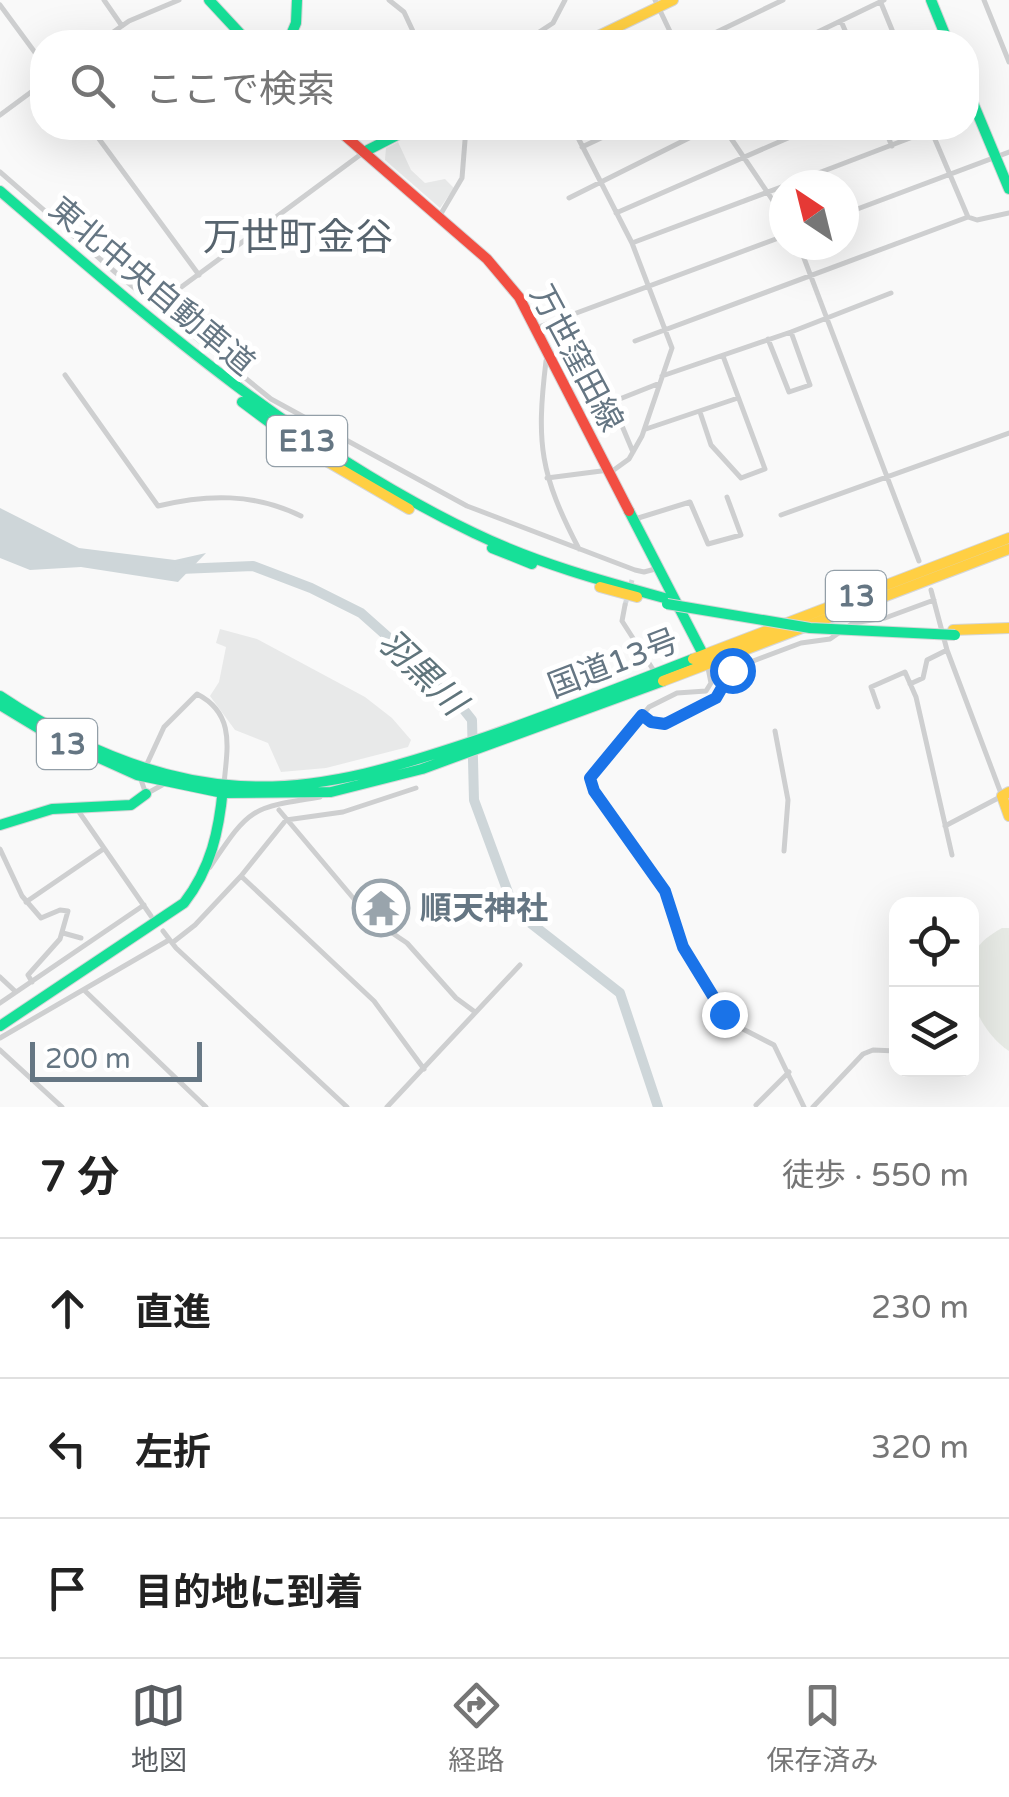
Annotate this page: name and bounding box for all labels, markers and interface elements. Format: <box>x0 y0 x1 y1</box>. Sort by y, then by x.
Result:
search box <box>30 30 979 140</box>
icon: search <box>65 58 120 113</box>
text: ここで検索 <box>145 67 335 113</box>
north arrow <box>769 170 859 260</box>
street label: 東北中央自動車道 <box>41 190 262 384</box>
district label: 万世町金谷 <box>203 215 393 261</box>
street label: 万世窪田線 <box>522 279 630 438</box>
road number: E13 <box>267 416 347 466</box>
road number: 13 <box>826 571 886 621</box>
water label: 羽黒川 <box>369 621 477 727</box>
street label: 国道13号 <box>543 622 684 706</box>
route start <box>710 648 756 694</box>
road number: 13 <box>37 719 97 769</box>
temple icon: 順天神社 <box>351 878 411 938</box>
place label: 順天神社 <box>420 890 548 928</box>
map controls <box>889 897 979 1077</box>
button: locate <box>889 897 979 987</box>
button: layers <box>889 987 979 1077</box>
route end <box>702 992 748 1038</box>
scale bar <box>30 1037 202 1082</box>
text: 200 m <box>45 1042 131 1076</box>
text: 7 分 <box>40 1152 119 1203</box>
text: 徒歩 · 550 m <box>782 1157 969 1195</box>
icon: ahead <box>40 1281 95 1336</box>
text: 230 m <box>871 1289 969 1327</box>
text: 直進 <box>135 1290 211 1336</box>
icon: left <box>40 1421 95 1476</box>
text: 320 m <box>871 1429 969 1467</box>
text: 左折 <box>135 1430 211 1476</box>
icon: arrive <box>40 1561 95 1616</box>
text: 目的地に到着 <box>135 1570 363 1616</box>
tab: 地図 <box>131 1678 187 1778</box>
tab: 経路 <box>448 1678 504 1778</box>
tab: 保存済み <box>766 1678 878 1778</box>

